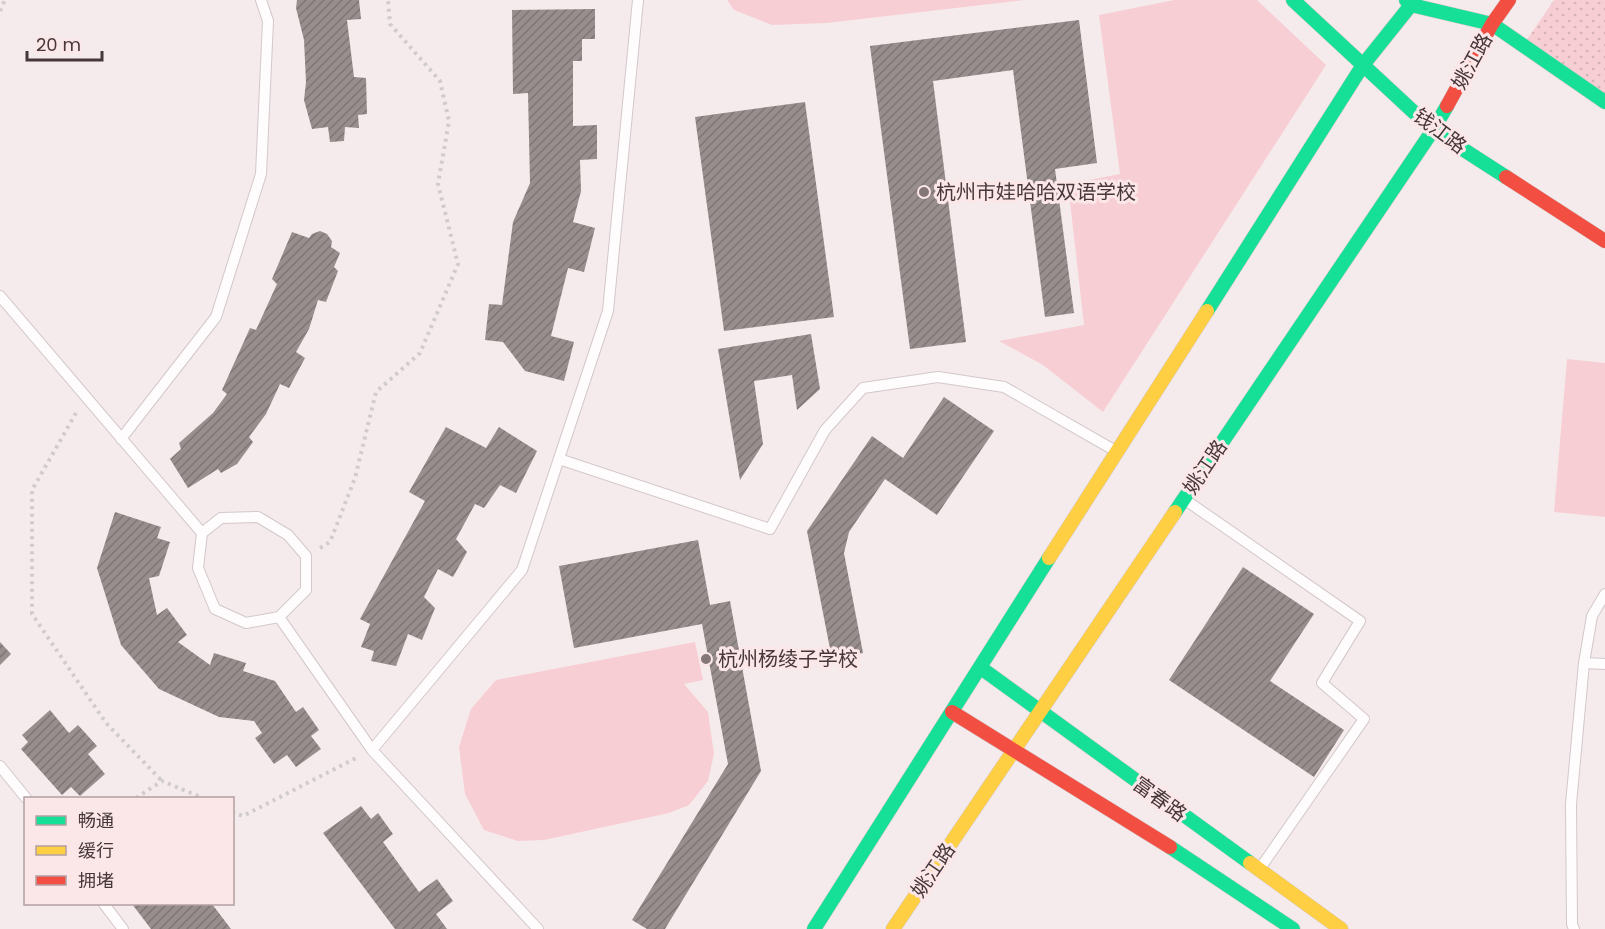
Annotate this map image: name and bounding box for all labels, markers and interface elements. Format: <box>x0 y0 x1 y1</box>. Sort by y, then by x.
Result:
scale bar <box>27 24 102 62</box>
street label: 姚江路 <box>1445 28 1499 94</box>
text: 20 m <box>36 32 81 57</box>
street label: 钱江路 <box>1408 102 1472 160</box>
place label: 杭州市娃哈哈双语学校 <box>936 178 1136 206</box>
marker: 杭州市娃哈哈双语学校 <box>917 185 931 199</box>
street label: 姚江路 <box>1177 434 1233 500</box>
place label: 杭州杨绫子学校 <box>718 645 858 673</box>
marker: 杭州杨绫子学校 <box>699 652 713 666</box>
street label: 富春路 <box>1128 770 1192 828</box>
legend <box>24 797 234 905</box>
text: 畅通 <box>78 808 114 833</box>
street label: 姚江路 <box>905 837 961 903</box>
text: 缓行 <box>78 838 114 863</box>
text: 拥堵 <box>78 868 114 893</box>

